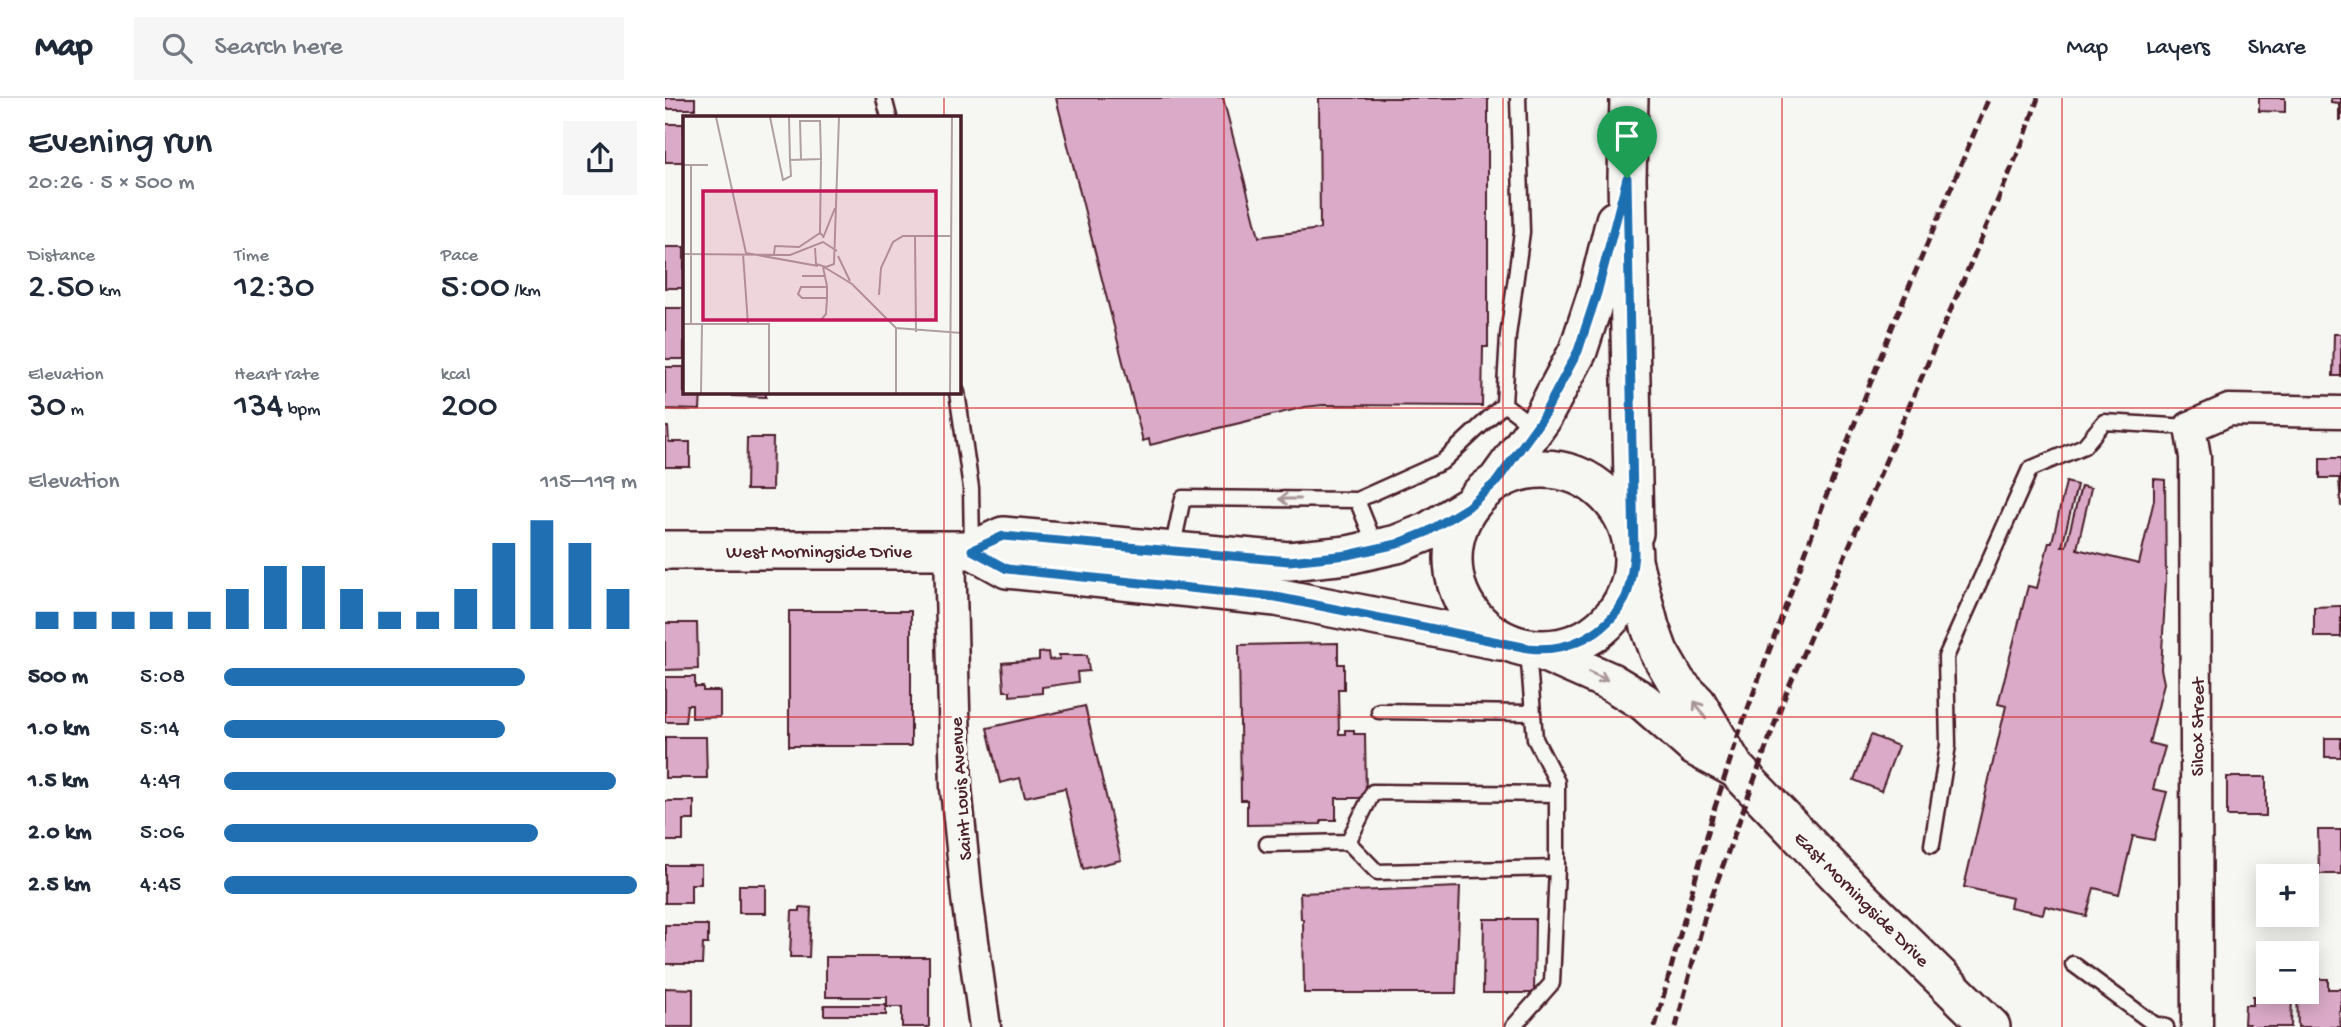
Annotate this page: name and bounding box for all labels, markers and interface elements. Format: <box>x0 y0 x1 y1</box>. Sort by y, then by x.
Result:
search box <box>134 17 624 80</box>
text: Map <box>35 29 92 67</box>
icon: search <box>158 29 196 67</box>
text: Search here <box>214 33 343 64</box>
text: Map <box>2066 34 2108 63</box>
text: Layers <box>2146 34 2210 63</box>
text: Share <box>2248 34 2306 63</box>
pin <box>1597 106 1657 178</box>
inset map <box>683 116 961 394</box>
icon: arrive <box>1608 117 1646 155</box>
button: share <box>563 121 637 195</box>
text: Evening run <box>28 122 212 166</box>
text: 20:26 · 5 × 500 m <box>28 170 195 197</box>
text: Distance <box>28 245 95 268</box>
text: Time <box>234 245 269 268</box>
text: Pace <box>441 245 478 268</box>
text: 2.50 <box>28 268 94 309</box>
text: 12:30 <box>234 268 315 309</box>
text: 5:00 <box>441 268 510 309</box>
text: km <box>94 280 121 303</box>
text: /km <box>510 280 541 303</box>
text: Elevation <box>28 364 104 387</box>
text: Heart rate <box>234 364 319 387</box>
text: kcal <box>441 364 470 387</box>
text: 30 <box>28 387 66 428</box>
text: 134 <box>234 387 283 428</box>
text: 200 <box>441 387 498 428</box>
text: m <box>66 399 84 422</box>
text: bpm <box>283 399 321 422</box>
text: Elevation <box>28 469 119 496</box>
text: 115–119 m <box>540 469 637 496</box>
one-way arrow <box>1277 492 1300 506</box>
street label: West Morningside Drive <box>726 542 912 565</box>
text: 500 m <box>28 664 88 691</box>
text: 5:08 <box>140 664 185 691</box>
one-way arrow <box>1587 670 1609 683</box>
street label: Silcox Street <box>2188 675 2211 776</box>
one-way arrow <box>1693 701 1707 720</box>
text: 1.0 km <box>28 716 90 743</box>
text: 5:14 <box>140 716 180 743</box>
street label: Saint Louis Avenue <box>946 716 979 861</box>
text: 1.5 km <box>28 768 89 795</box>
text: 4:49 <box>140 768 181 795</box>
text: 2.0 km <box>28 820 92 847</box>
text: 5:06 <box>140 820 184 847</box>
street label: East Morningside Drive <box>1788 828 1933 973</box>
map controls <box>2256 864 2319 1004</box>
button: + <box>2256 864 2319 927</box>
text: 2.5 km <box>28 872 91 899</box>
text: 4:45 <box>140 872 181 899</box>
button: − <box>2256 941 2319 1004</box>

